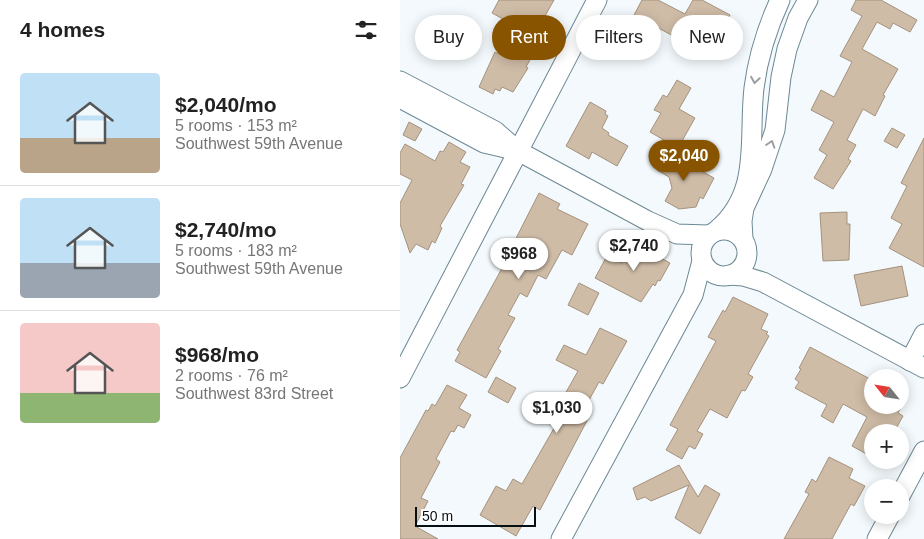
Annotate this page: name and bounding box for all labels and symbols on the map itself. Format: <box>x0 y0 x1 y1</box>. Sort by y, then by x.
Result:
one-way arrow <box>751 75 761 84</box>
pin: $2,040 <box>643 140 725 182</box>
one-way arrow <box>765 140 775 148</box>
pin: $2,740 <box>593 230 675 272</box>
pin: $968 <box>489 238 549 280</box>
north arrow <box>864 369 909 414</box>
pin: $1,030 <box>516 392 598 434</box>
scale bar <box>415 504 536 527</box>

